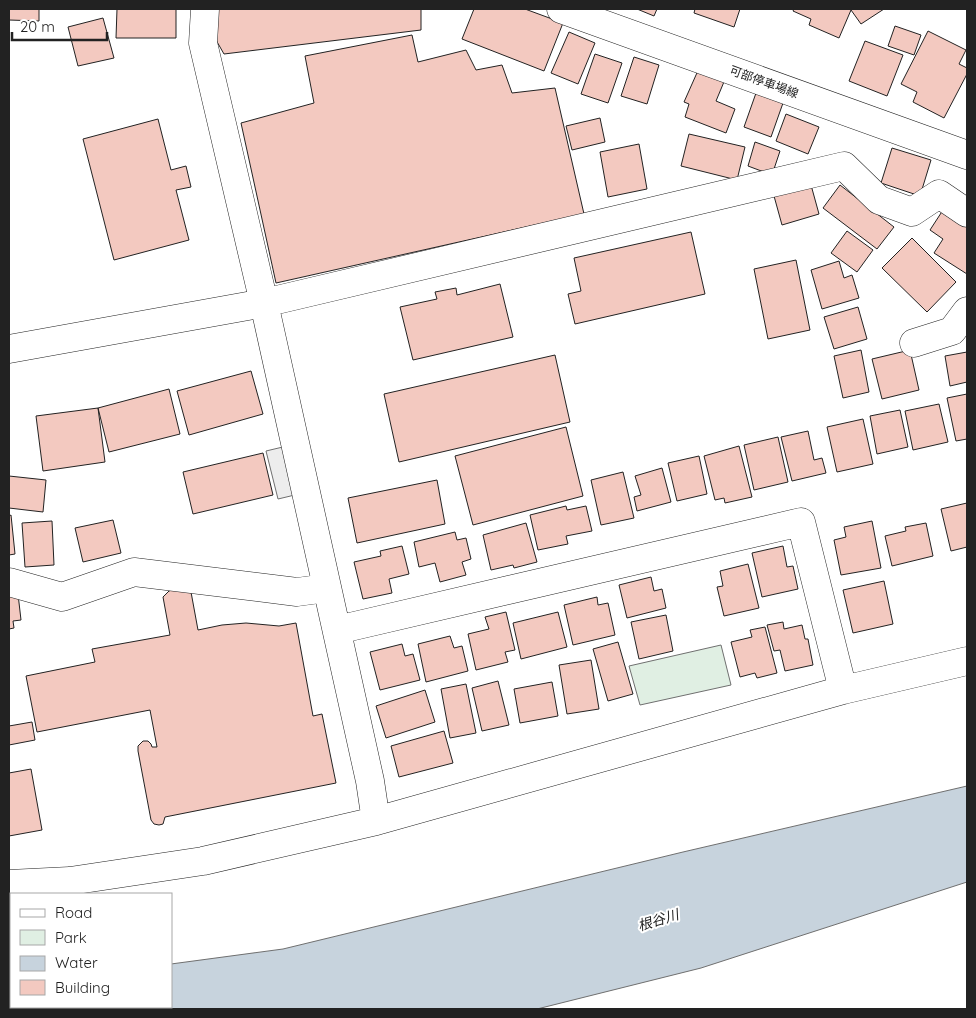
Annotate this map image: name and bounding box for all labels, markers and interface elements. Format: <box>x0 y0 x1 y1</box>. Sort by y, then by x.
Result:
scale bar <box>12 10 108 42</box>
text: 20 m <box>20 17 55 36</box>
street label: 可部停車場線 <box>728 62 801 101</box>
legend <box>10 893 172 1008</box>
text: Road <box>55 903 92 922</box>
water label: 根谷川 <box>635 905 683 935</box>
text: Park <box>55 928 87 947</box>
text: Water <box>55 953 98 972</box>
text: Building <box>55 978 110 997</box>

